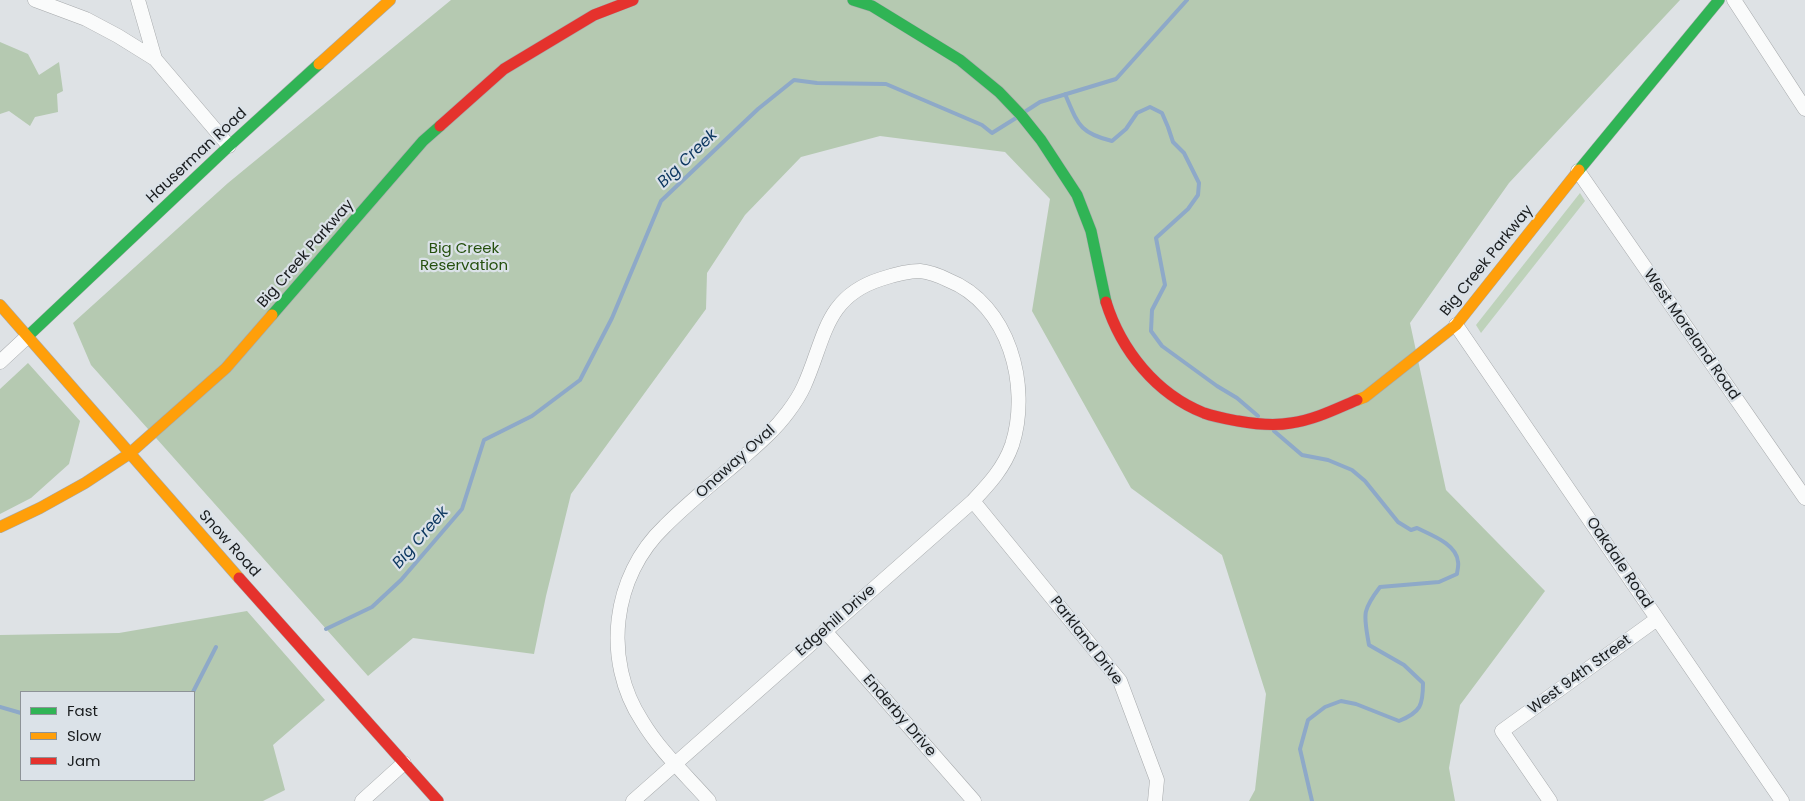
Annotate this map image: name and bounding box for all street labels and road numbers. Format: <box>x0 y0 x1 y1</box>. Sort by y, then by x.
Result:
street label: Hauserman Road <box>143 105 251 207</box>
street label: Big Creek Parkway <box>254 196 358 312</box>
street label: Big Creek Parkway <box>1437 202 1537 320</box>
street label: West Moreland Road <box>1639 266 1743 404</box>
street label: Onaway Oval <box>693 422 779 502</box>
street label: Snow Road <box>194 507 264 581</box>
street label: Oakdale Road <box>1582 514 1656 612</box>
street label: Edgehill Drive <box>793 582 879 660</box>
street label: Parkland Drive <box>1046 593 1126 689</box>
street label: West 94th Street <box>1525 632 1635 718</box>
street label: Enderby Drive <box>859 671 939 761</box>

